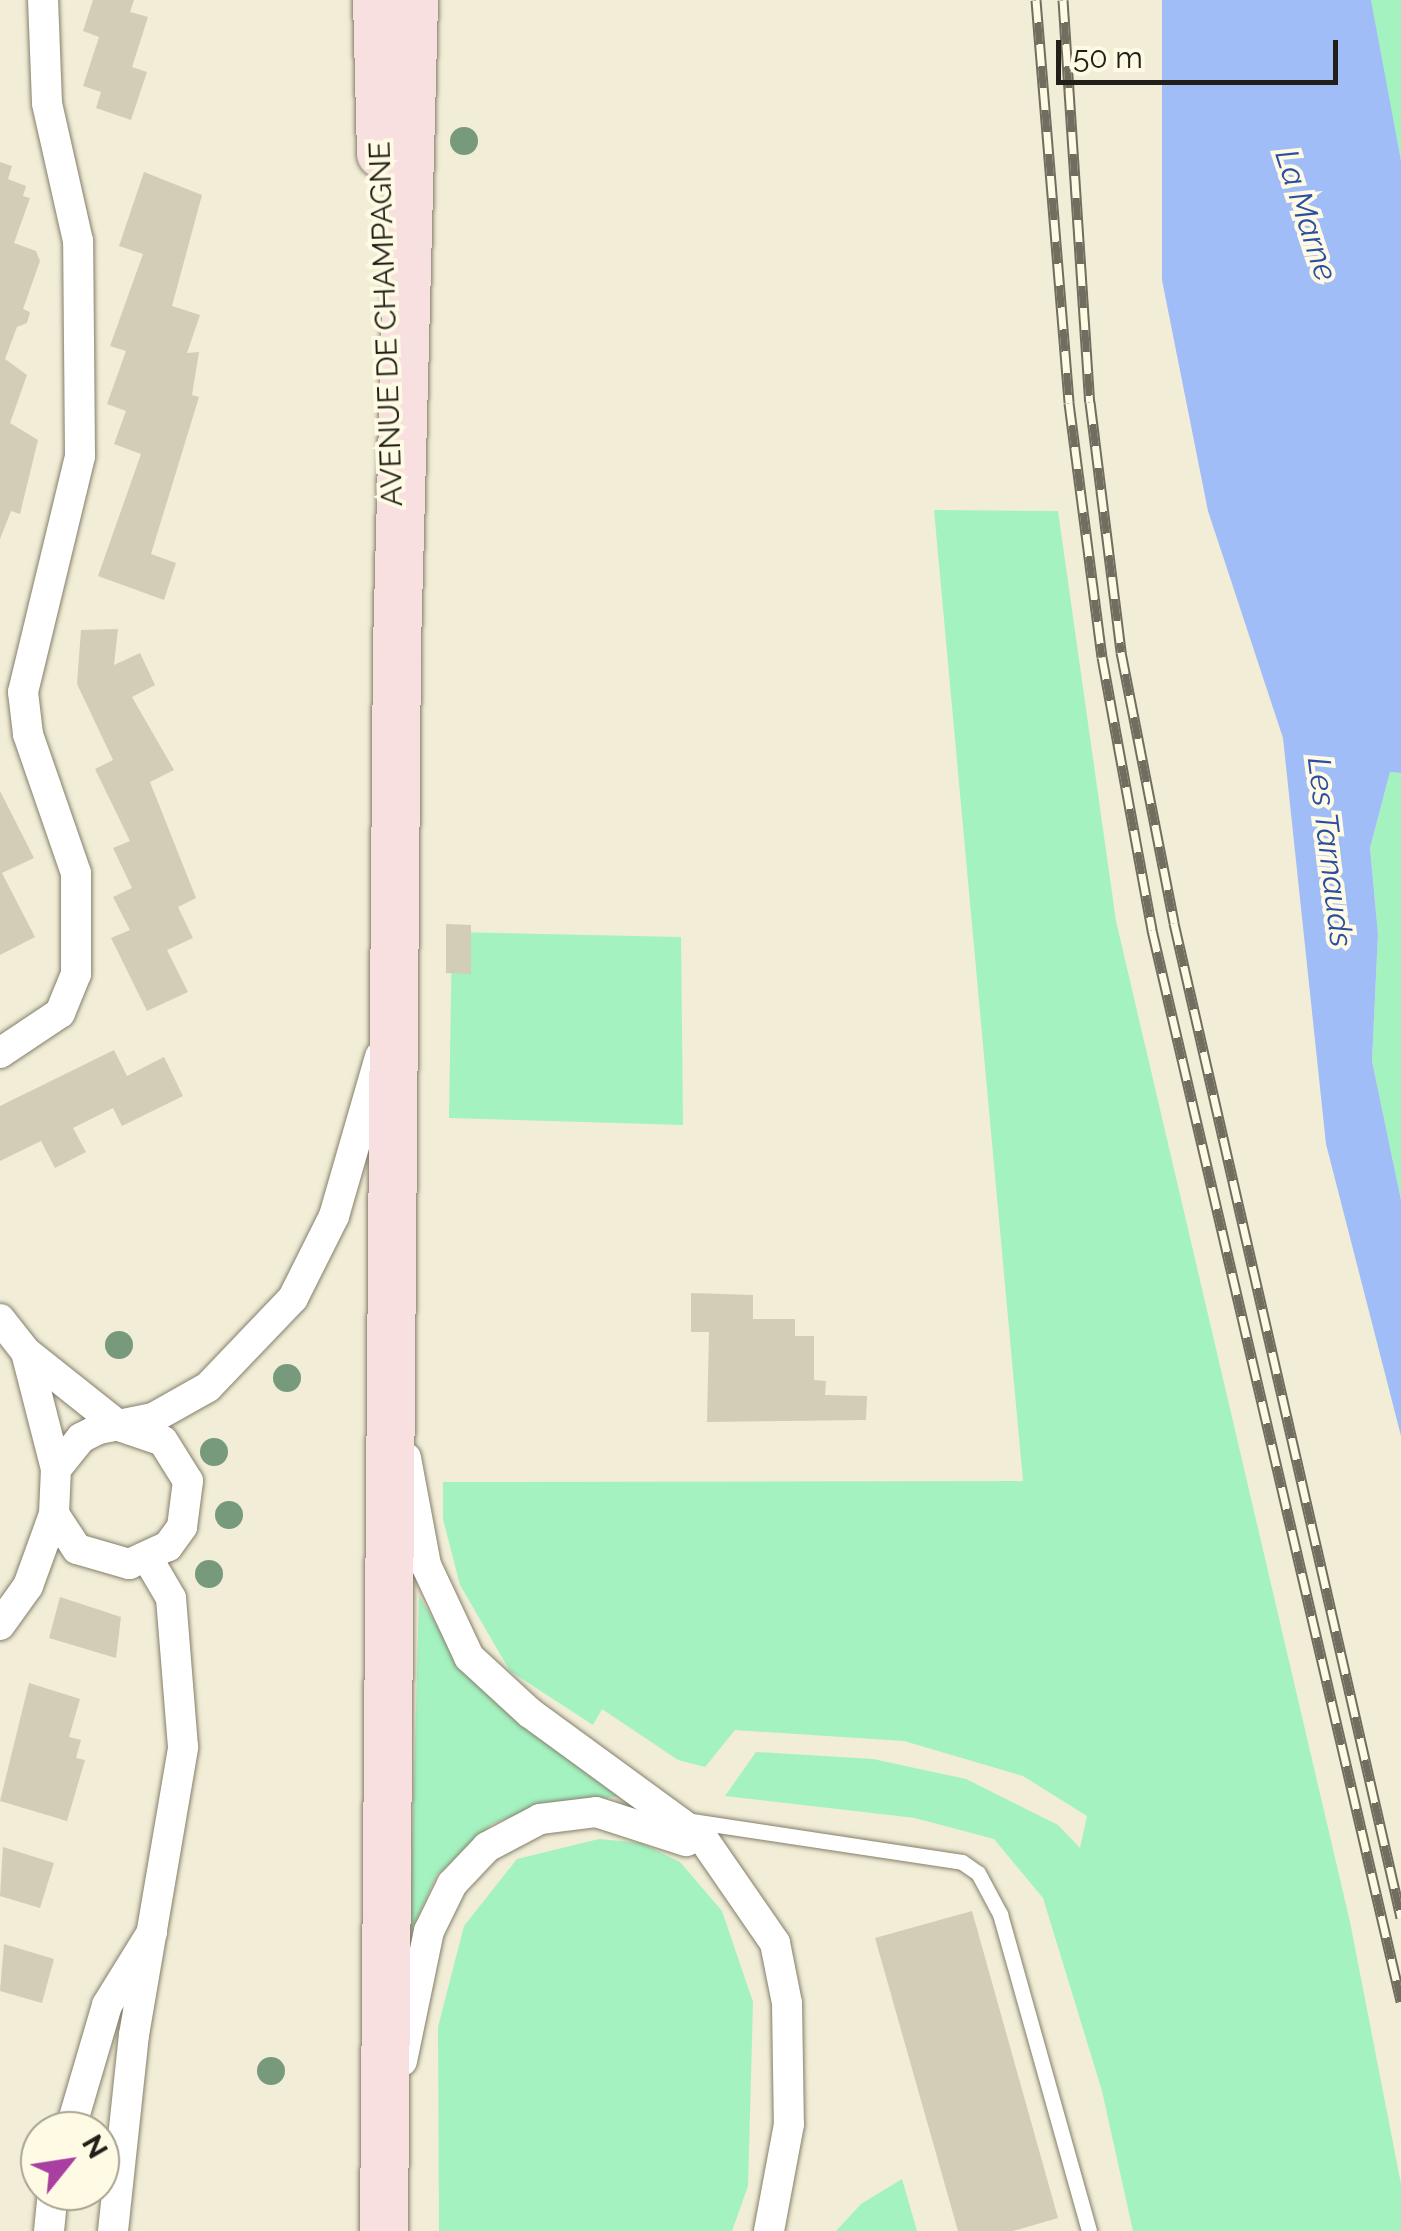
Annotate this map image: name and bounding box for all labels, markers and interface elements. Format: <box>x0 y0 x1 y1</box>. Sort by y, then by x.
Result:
scale bar <box>1061 20 1344 82</box>
text: 50 m <box>1073 40 1143 75</box>
street label: AVENUE DE CHAMPAGNE <box>362 141 410 507</box>
water label: La Marne <box>1267 144 1345 286</box>
water label: Les Tarnauds <box>1299 754 1361 950</box>
north arrow <box>20 2111 120 2211</box>
text: N <box>75 2129 114 2164</box>

